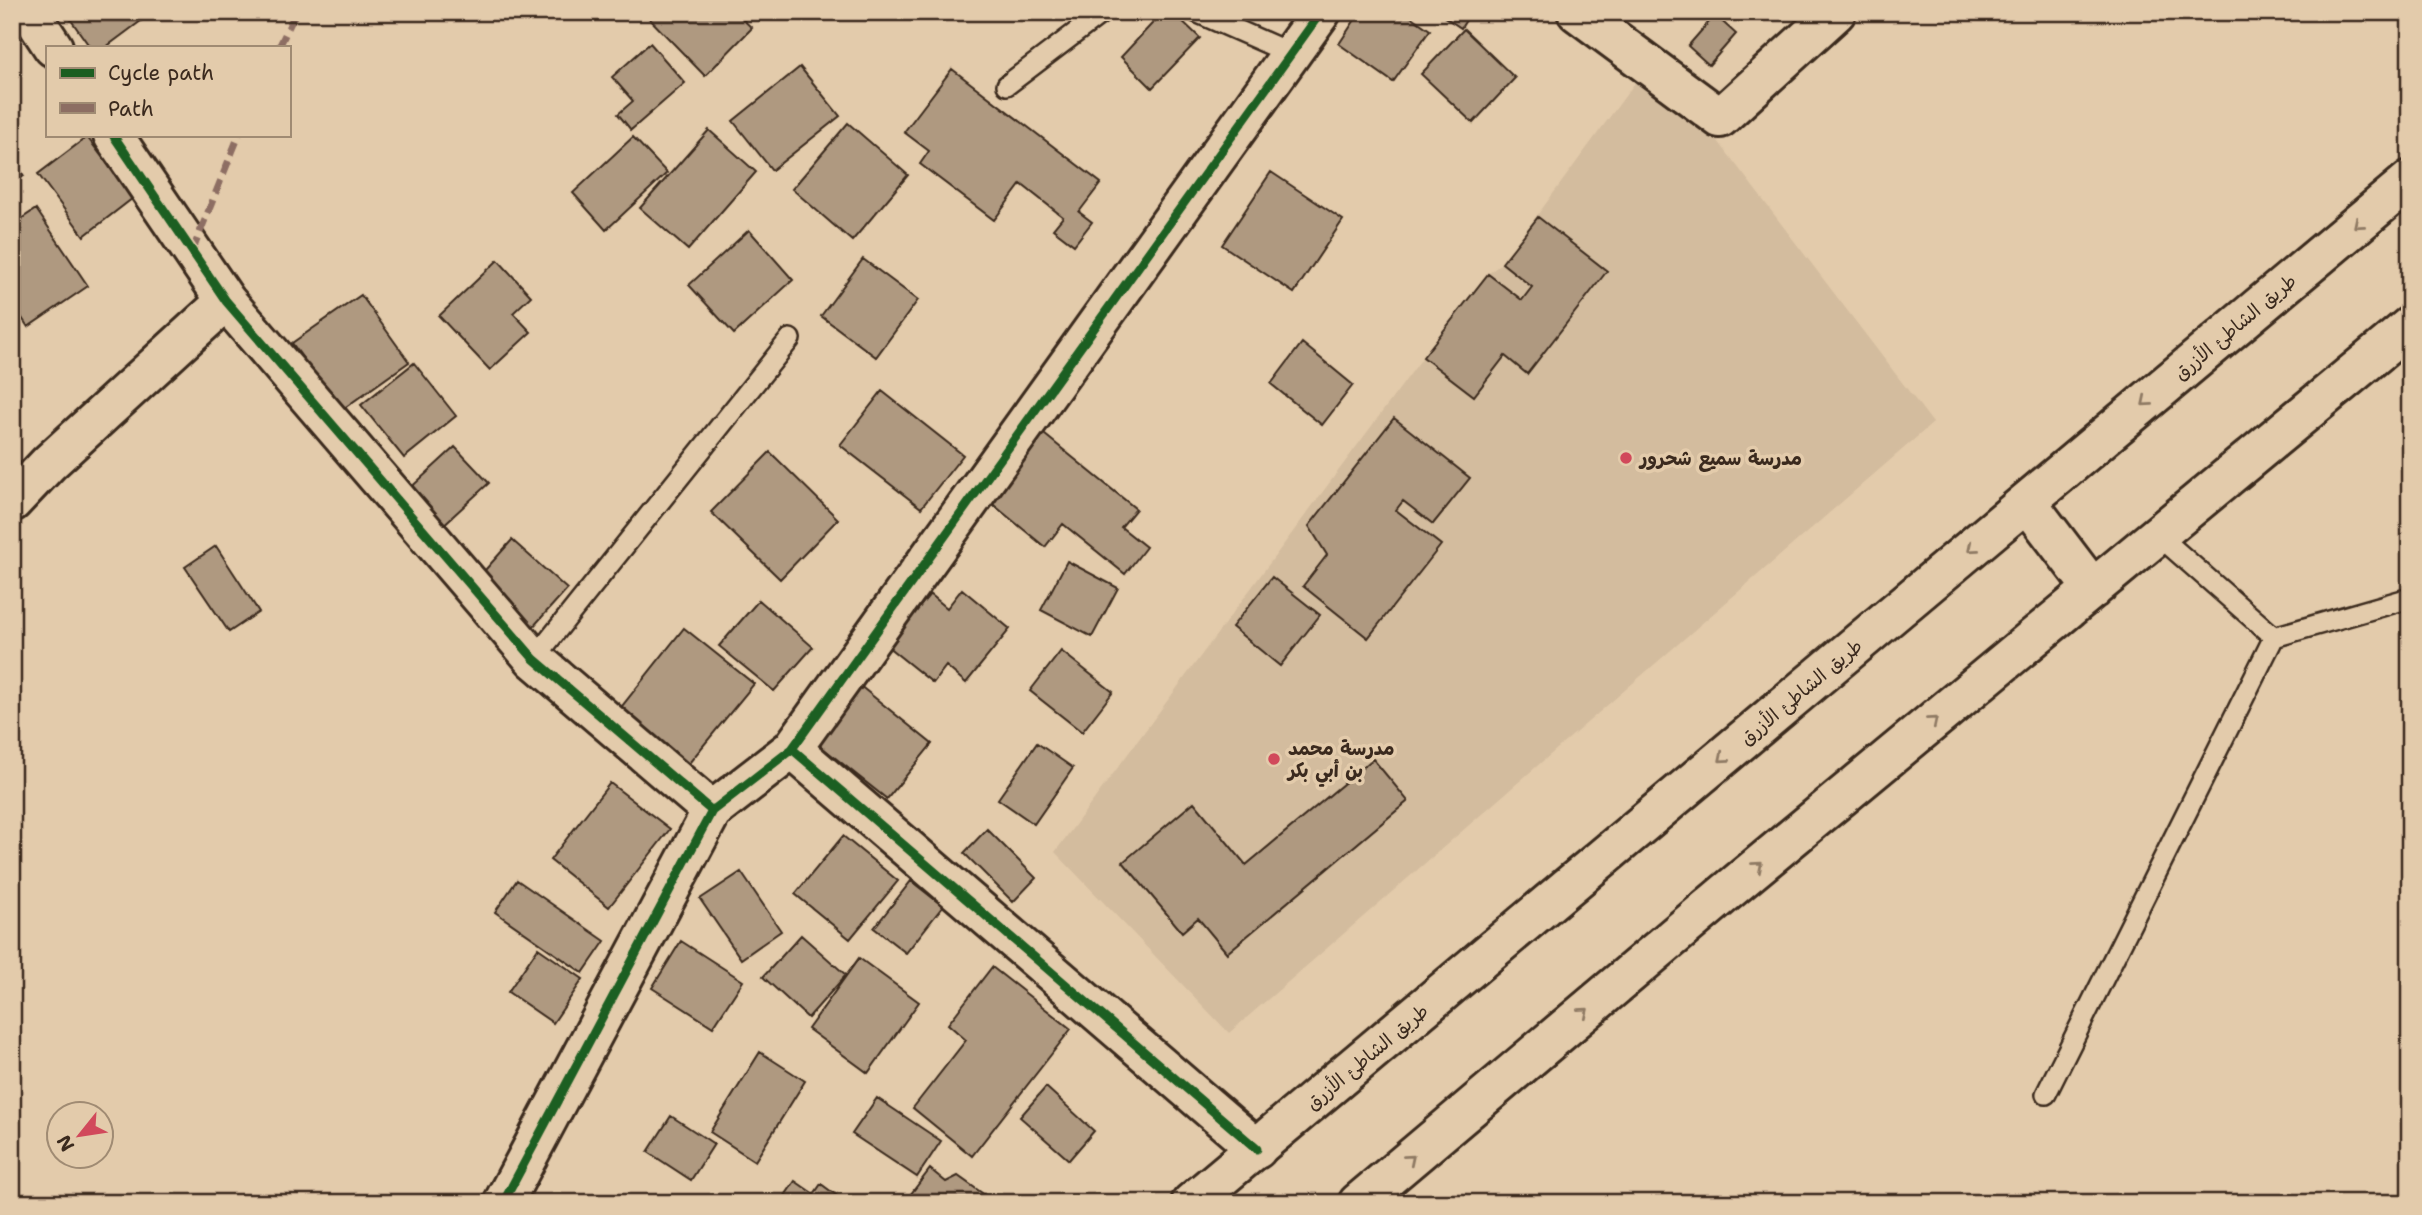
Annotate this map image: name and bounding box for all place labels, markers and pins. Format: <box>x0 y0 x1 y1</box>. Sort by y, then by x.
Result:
place label: مدرسة سميع شحرور <box>1638 446 1802 472</box>
marker: مدرسة سميع شحرور <box>1618 450 1634 466</box>
place label: مدرسة محمد بن أبي بكر <box>1286 736 1394 787</box>
marker: مدرسة محمد بن أبي بكر <box>1266 751 1282 767</box>

